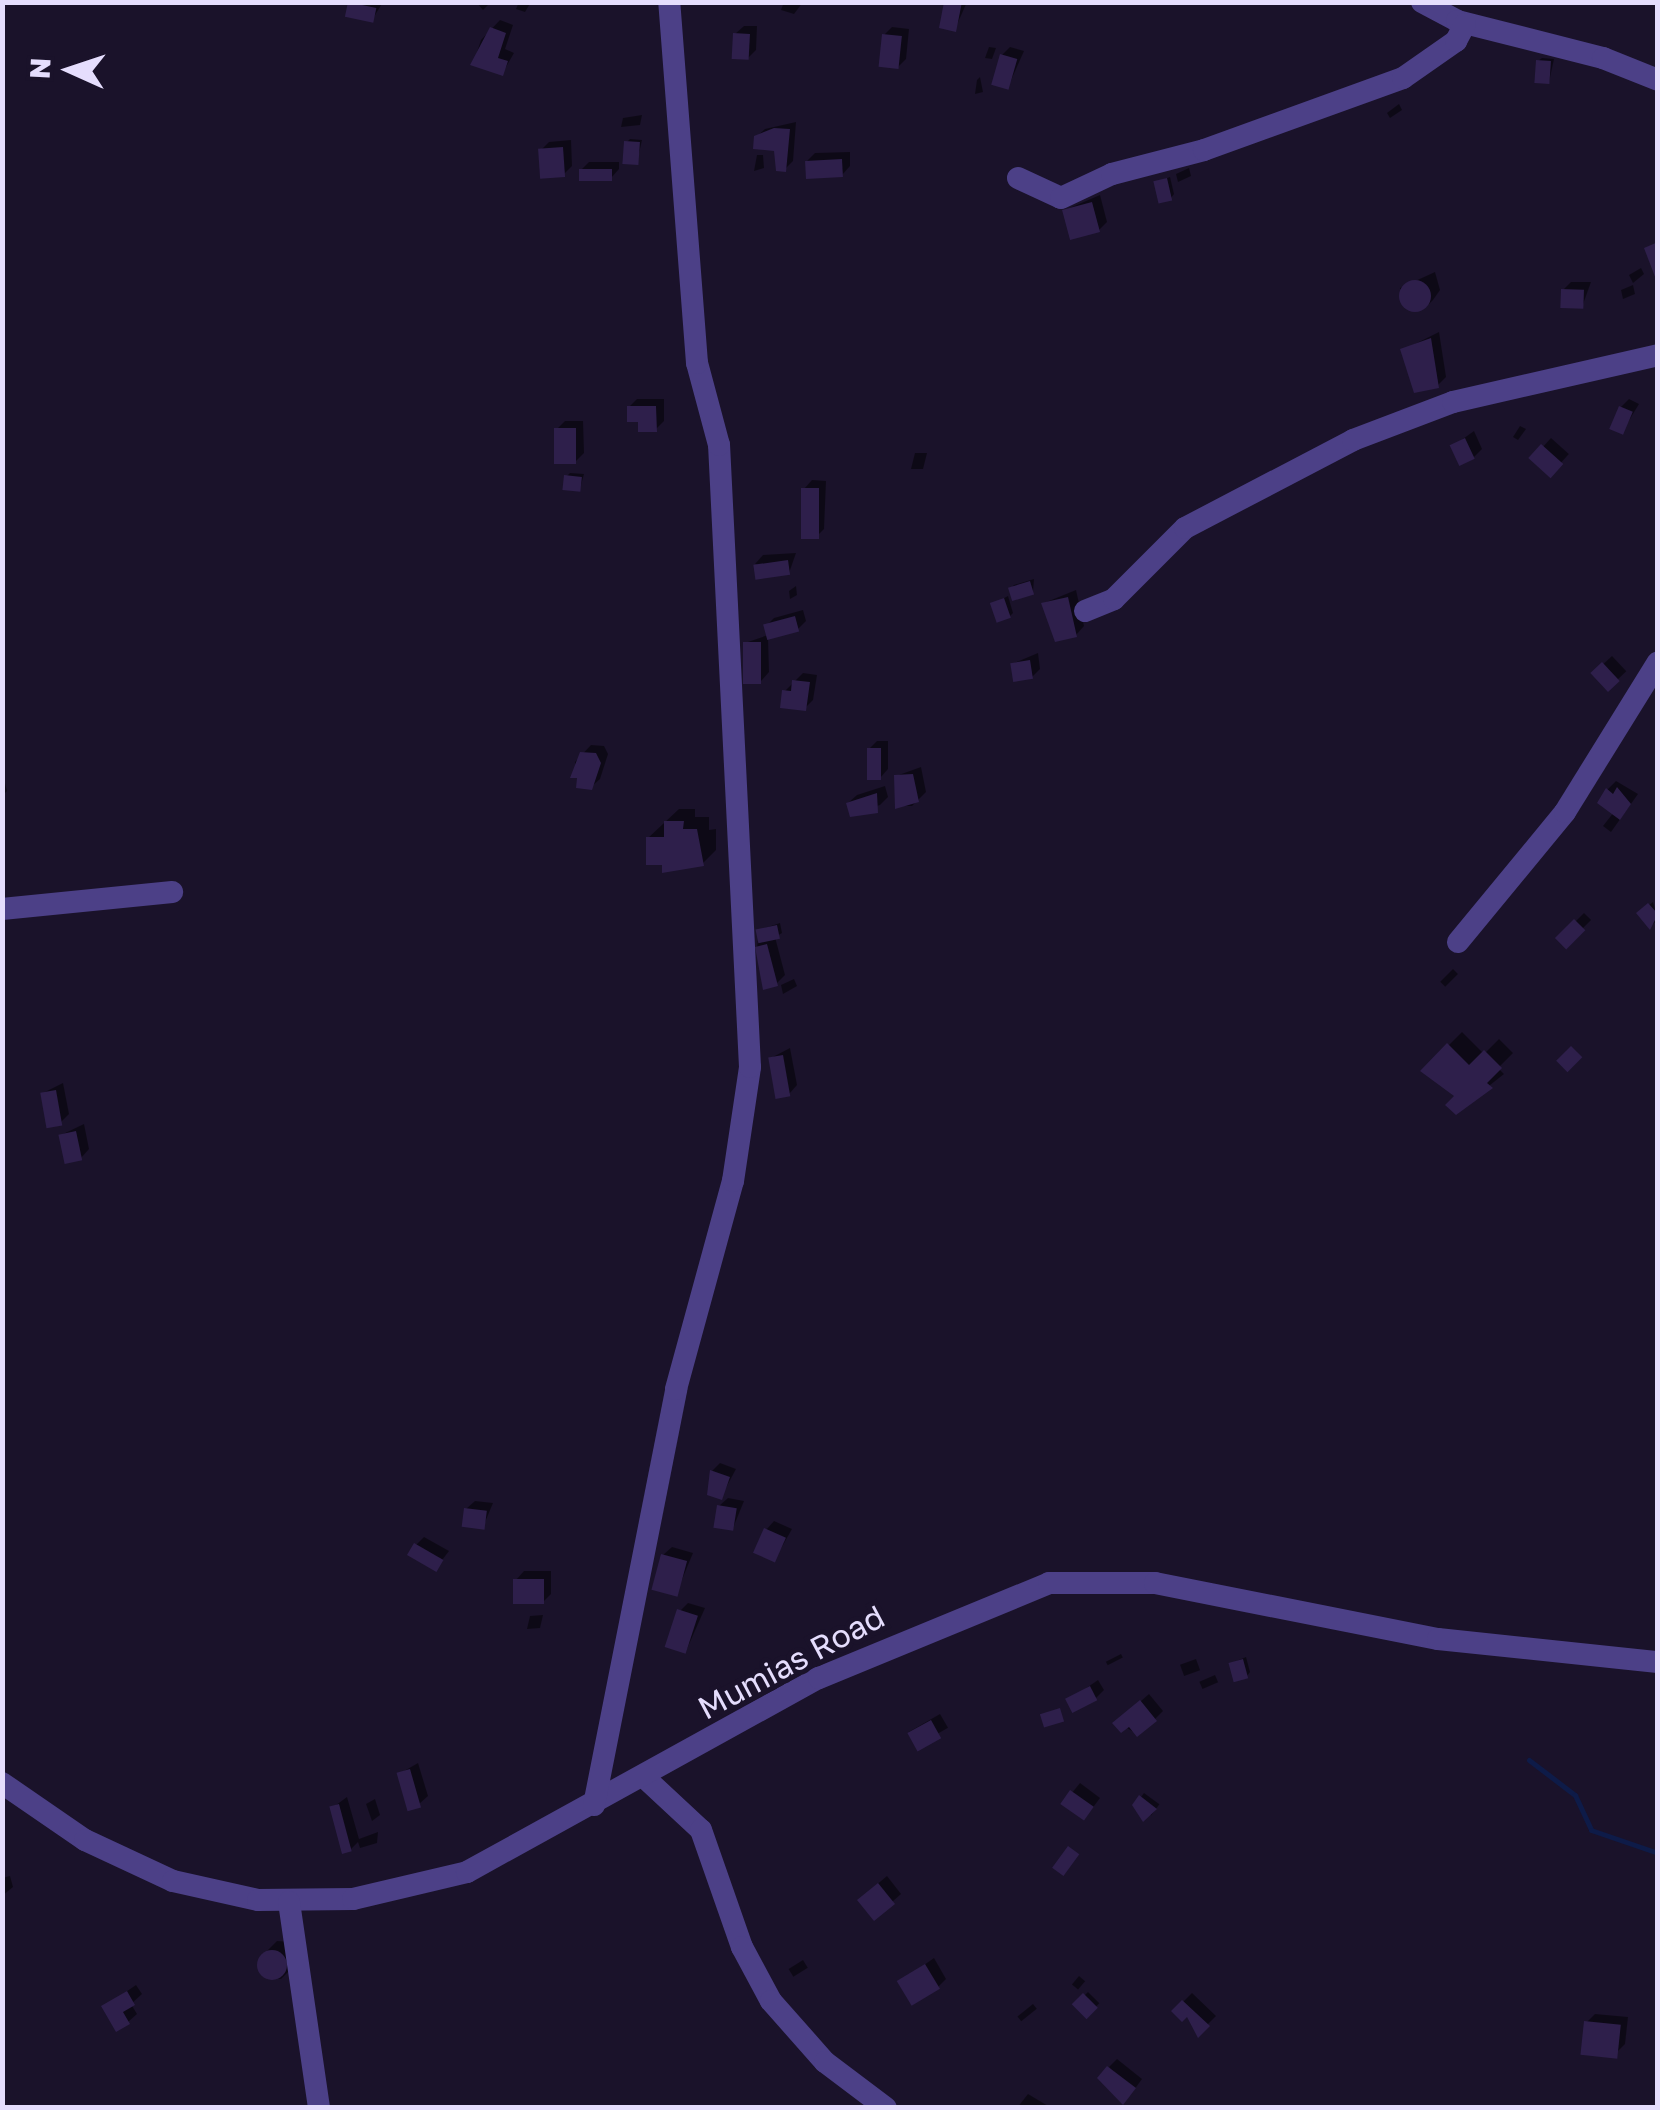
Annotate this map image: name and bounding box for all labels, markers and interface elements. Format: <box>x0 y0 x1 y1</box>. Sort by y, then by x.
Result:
north arrow <box>20 20 120 120</box>
text: N <box>23 57 57 80</box>
street label: Mumias Road <box>691 1597 891 1727</box>

